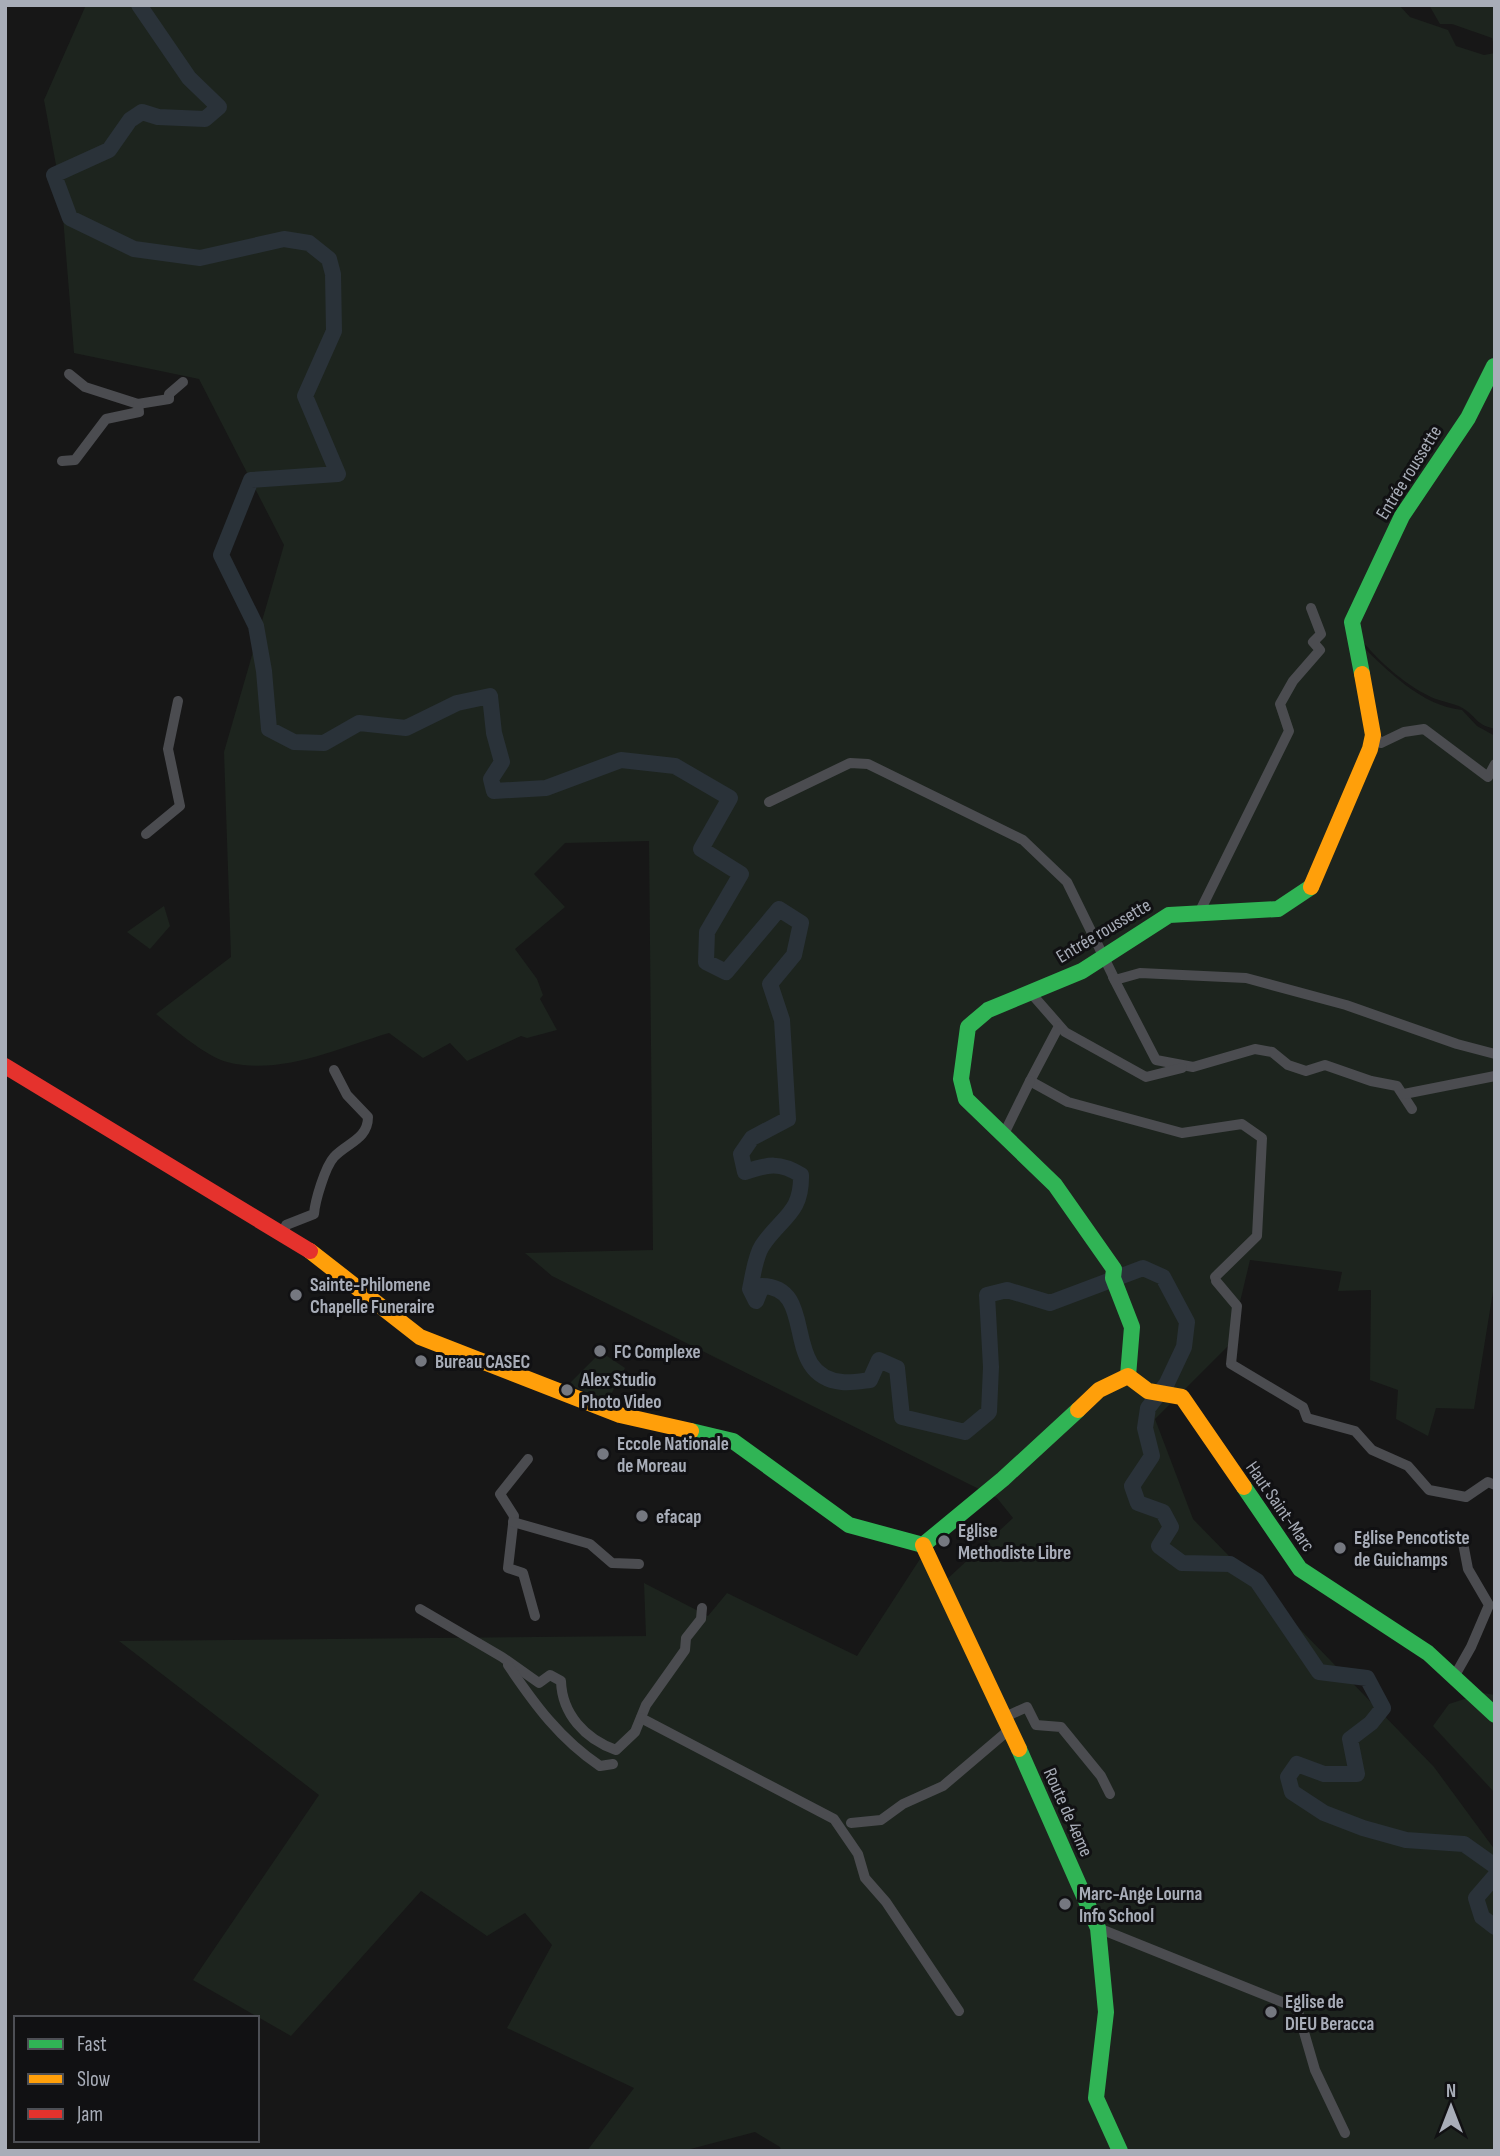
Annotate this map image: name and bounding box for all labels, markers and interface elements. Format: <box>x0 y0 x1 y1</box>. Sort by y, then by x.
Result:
street label: Entrée roussette <box>1371 422 1447 524</box>
street label: Entrée roussette <box>1052 894 1155 969</box>
place label: Sainte-Philomene Chapelle Funeraire <box>310 1274 435 1319</box>
marker: Sainte-Philomene Chapelle Funeraire <box>288 1287 304 1303</box>
place label: FC Complexe <box>614 1341 701 1364</box>
marker: FC Complexe <box>592 1343 608 1359</box>
place label: Bureau CASEC <box>435 1351 530 1374</box>
marker: Bureau CASEC <box>413 1353 429 1369</box>
place label: Alex Studio Photo Video <box>580 1369 662 1414</box>
marker: Alex Studio Photo Video <box>559 1382 575 1398</box>
place label: Eccole Nationale de Moreau <box>617 1433 729 1478</box>
marker: Eccole Nationale de Moreau <box>595 1446 611 1462</box>
street label: Haut Saint-Marc <box>1240 1457 1319 1557</box>
place label: efacap <box>656 1506 702 1529</box>
marker: efacap <box>634 1508 650 1524</box>
place label: Eglise Methodiste Libre <box>958 1520 1071 1565</box>
place label: Eglise Pencotiste de Guichamps <box>1354 1527 1470 1572</box>
marker: Eglise Methodiste Libre <box>936 1533 952 1549</box>
marker: Eglise Pencotiste de Guichamps <box>1332 1540 1348 1556</box>
street label: Route de 4eme <box>1038 1765 1097 1861</box>
place label: Marc-Ange Lourna Info School <box>1079 1883 1202 1928</box>
marker: Marc-Ange Lourna Info School <box>1057 1896 1073 1912</box>
place label: Eglise de DIEU Beracca <box>1285 1991 1374 2036</box>
marker: Eglise de DIEU Beracca <box>1263 2004 1279 2020</box>
legend <box>14 2016 259 2142</box>
text: Fast <box>77 2032 107 2057</box>
text: Slow <box>77 2067 111 2092</box>
north arrow <box>1416 2072 1486 2142</box>
text: N <box>1446 2080 1456 2103</box>
text: Jam <box>76 2102 103 2127</box>

